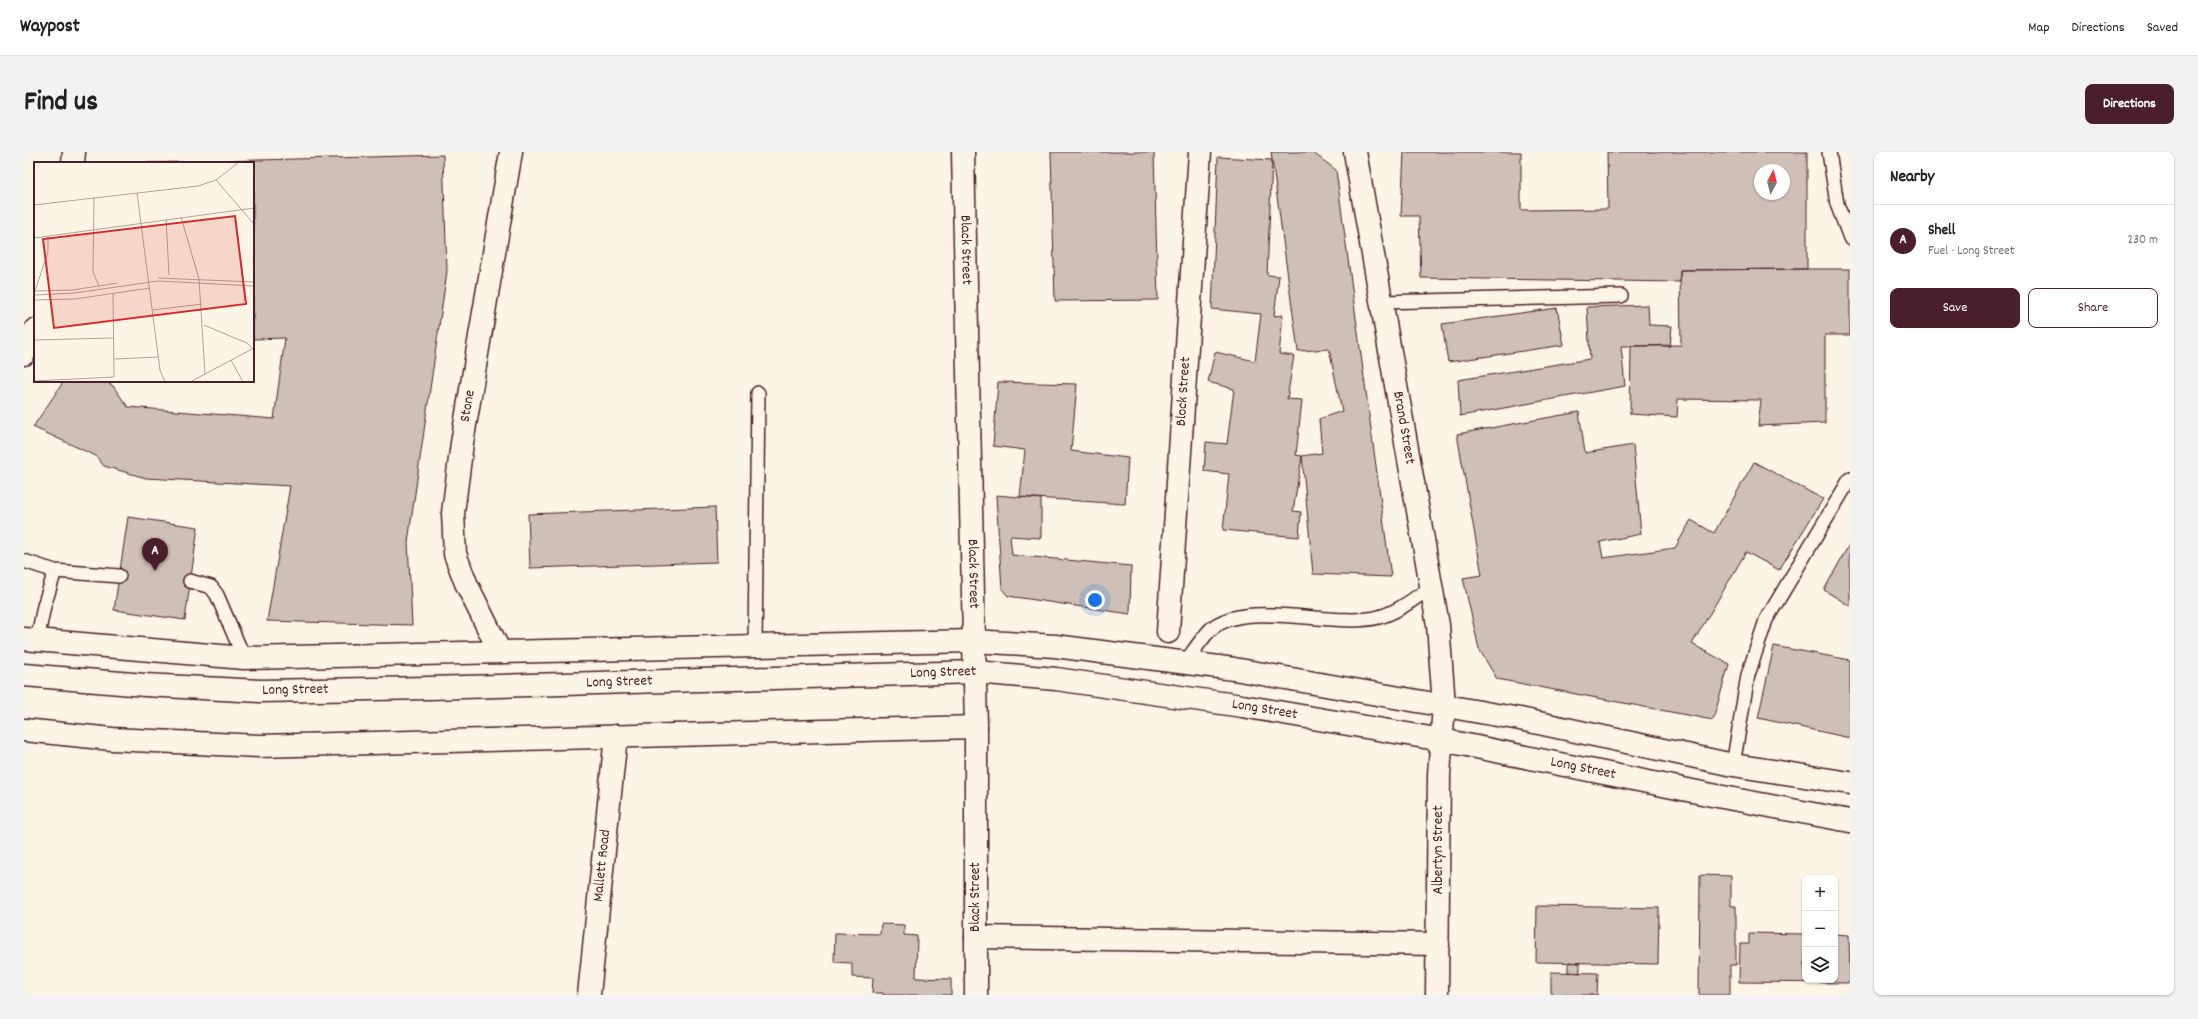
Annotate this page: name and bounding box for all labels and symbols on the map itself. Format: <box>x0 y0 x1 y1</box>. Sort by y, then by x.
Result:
inset map <box>34 162 254 382</box>
north arrow <box>1754 164 1790 200</box>
street label: Black Street <box>953 215 977 286</box>
street label: Block Street <box>1171 356 1197 427</box>
street label: Stone <box>455 388 482 424</box>
street label: Brand Street <box>1386 390 1421 466</box>
pin: A <box>142 538 168 571</box>
street label: Black Street <box>961 539 984 610</box>
your location <box>1085 590 1105 610</box>
street label: Long Street <box>910 661 977 685</box>
street label: Long Street <box>586 670 653 694</box>
street label: Long Street <box>262 679 329 702</box>
street label: Long Street <box>1230 694 1300 726</box>
street label: Long Street <box>1548 751 1618 786</box>
street label: Albertyn Street <box>1428 805 1450 894</box>
street label: Mallett Road <box>588 829 617 903</box>
street label: Black Street <box>965 862 987 932</box>

